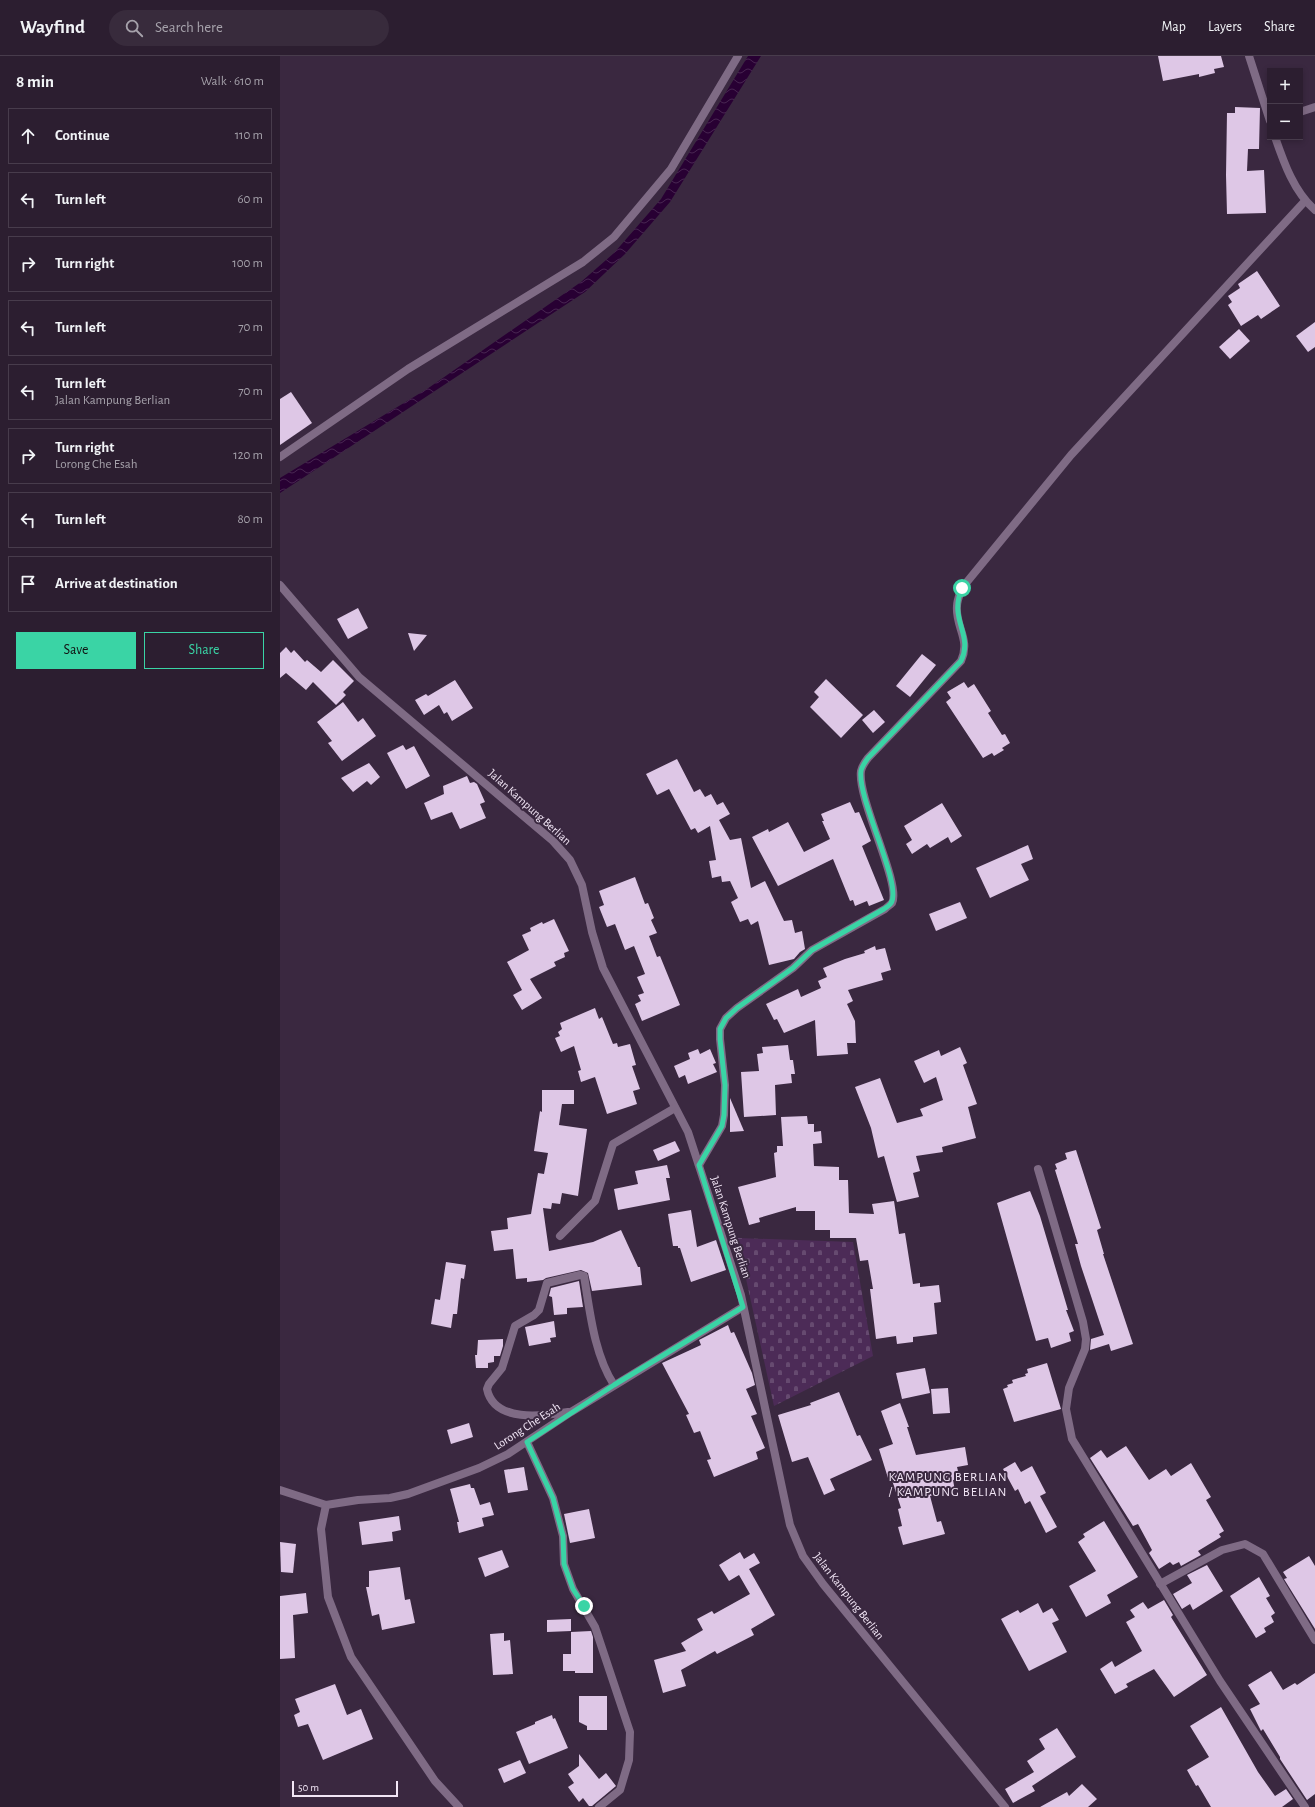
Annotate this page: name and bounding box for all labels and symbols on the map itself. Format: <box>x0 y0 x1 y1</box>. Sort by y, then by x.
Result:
route start <box>953 579 971 597</box>
street label: Jalan Kampung Berlian <box>486 767 574 847</box>
street label: Jalan Kampung Berlian <box>709 1175 753 1279</box>
street label: Lorong Che Esah <box>492 1400 562 1452</box>
district label: KAMPUNG BERLIAN / KAMPUNG BELIAN <box>888 1471 1008 1499</box>
street label: Jalan Kampung Berlian <box>812 1550 886 1642</box>
route end <box>575 1597 593 1615</box>
scale bar <box>292 1779 398 1798</box>

